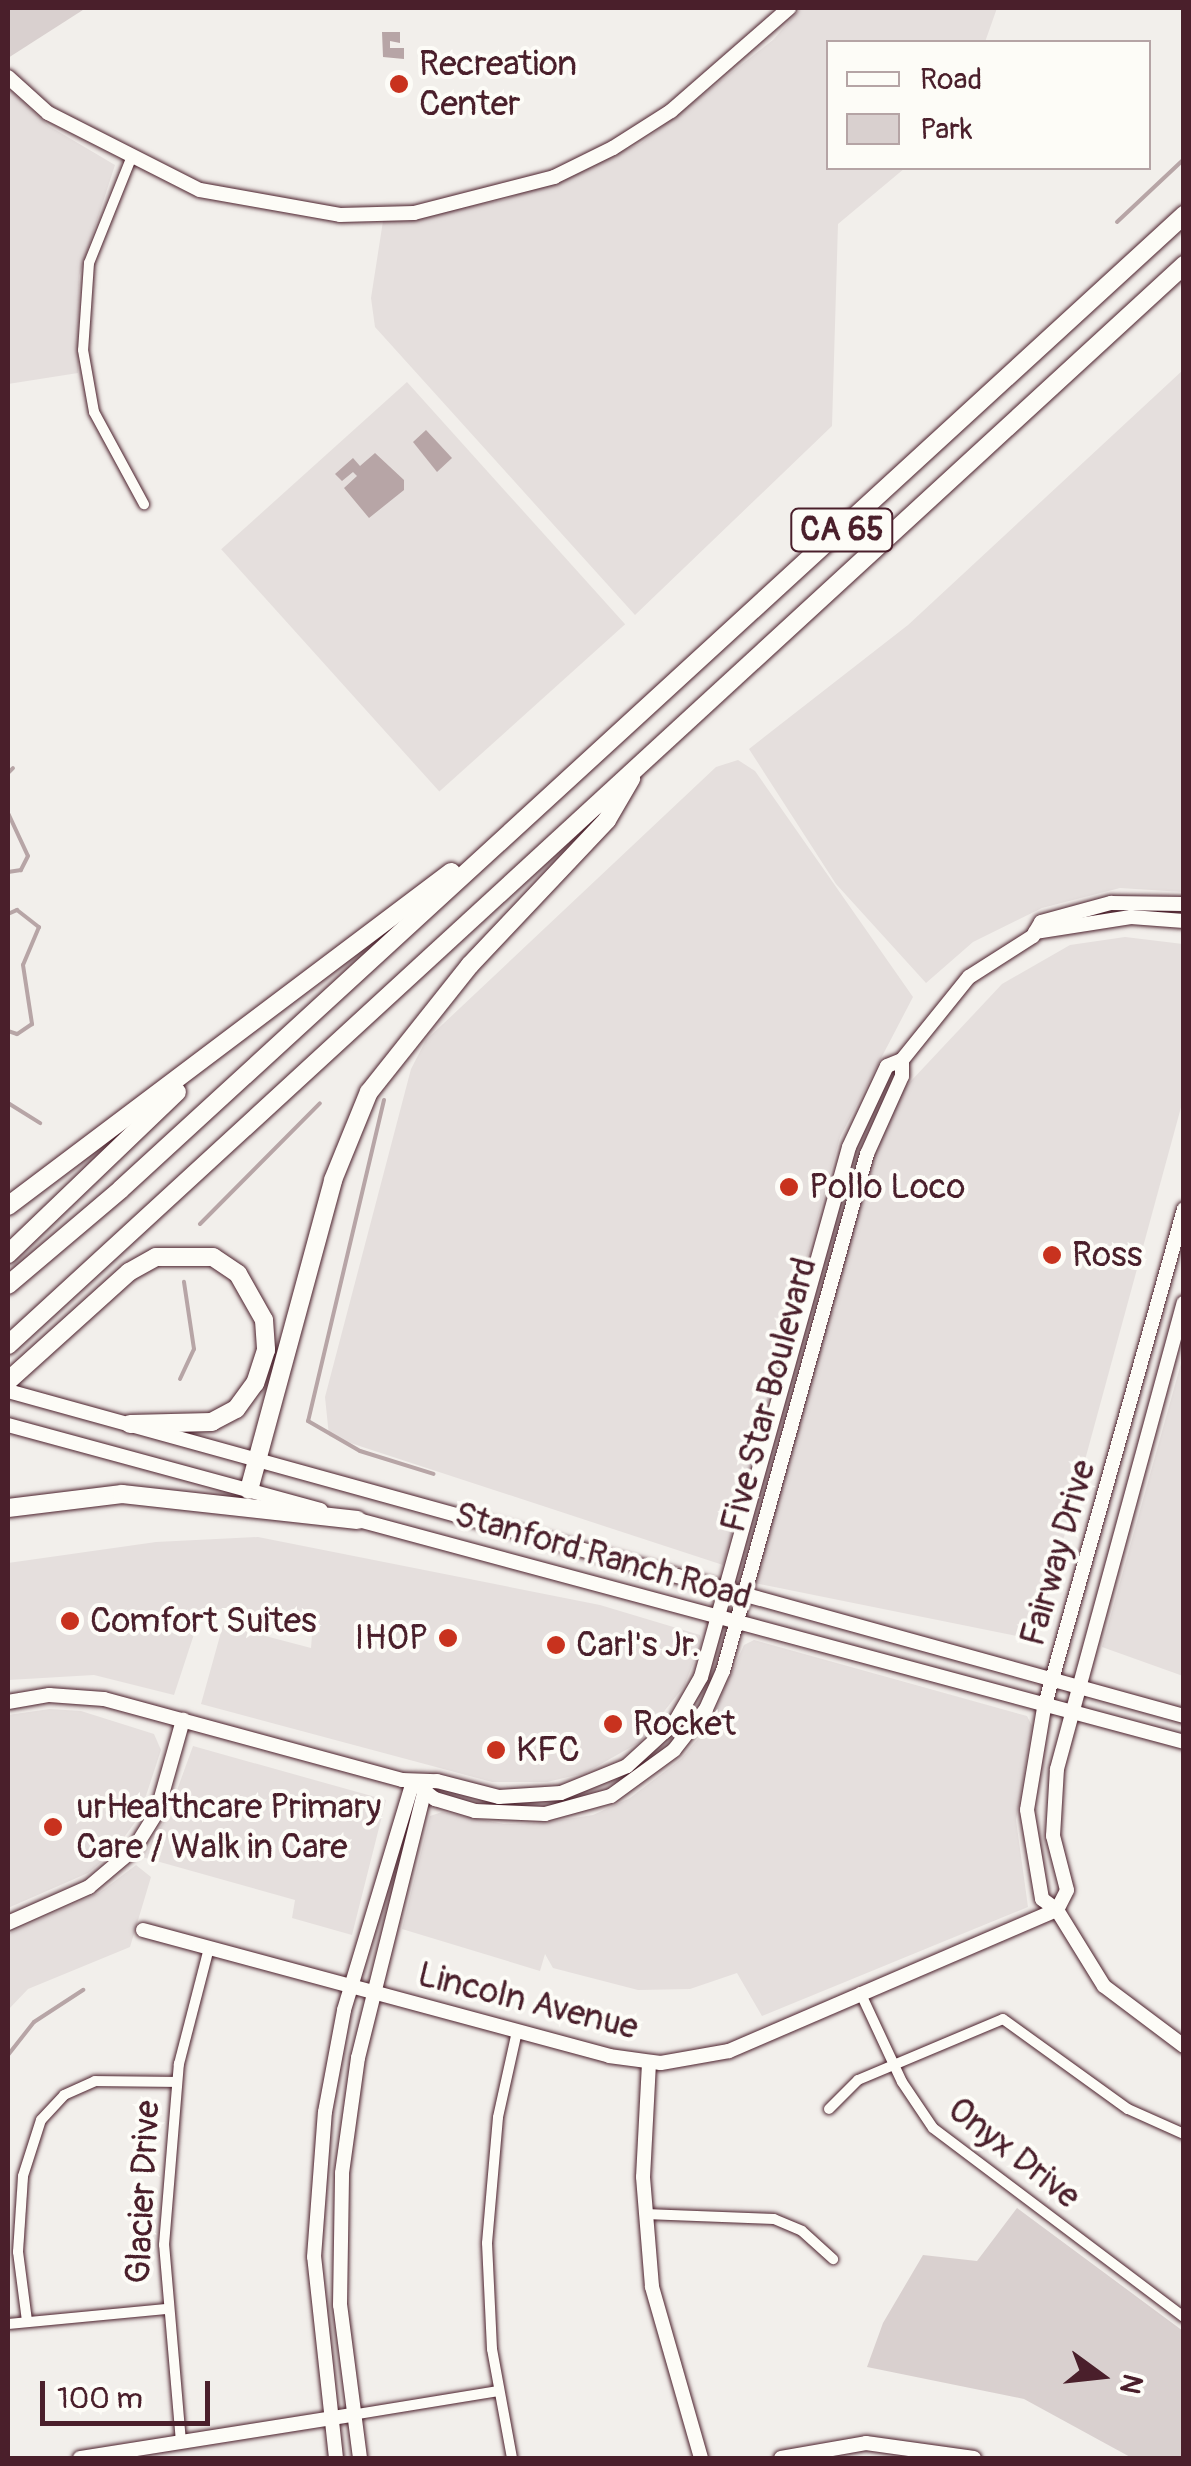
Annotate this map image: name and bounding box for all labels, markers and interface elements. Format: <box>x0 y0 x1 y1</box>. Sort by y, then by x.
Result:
legend <box>826 40 1151 170</box>
place label: Recreation Center <box>419 43 577 125</box>
text: Road <box>920 61 982 98</box>
marker: Recreation Center <box>388 73 410 95</box>
text: Park <box>920 111 973 148</box>
road number: CA 65 <box>790 503 894 557</box>
place label: Pollo Loco <box>809 1166 965 1208</box>
marker: Pollo Loco <box>778 1176 800 1198</box>
place label: Ross <box>1072 1234 1142 1276</box>
marker: Ross <box>1041 1244 1063 1266</box>
street label: Five Star Boulevard <box>712 1253 826 1537</box>
street label: Fairway Drive <box>1011 1455 1105 1651</box>
street label: Stanford Ranch Road <box>450 1494 756 1618</box>
place label: Comfort Suites <box>90 1600 317 1642</box>
marker: Comfort Suites <box>59 1610 81 1632</box>
place label: IHOP <box>354 1617 428 1659</box>
place label: Carl's Jr. <box>576 1624 700 1666</box>
marker: IHOP <box>437 1627 459 1649</box>
marker: Carl's Jr. <box>545 1634 567 1656</box>
place label: Rocket <box>633 1703 736 1745</box>
marker: Rocket <box>602 1713 624 1735</box>
place label: KFC <box>516 1729 580 1771</box>
marker: KFC <box>485 1739 507 1761</box>
place label: urHealthcare Primary Care / Walk in Care <box>76 1786 381 1868</box>
marker: urHealthcare Primary Care / Walk in Care <box>40 1814 66 1840</box>
street label: Lincoln Avenue <box>414 1953 642 2049</box>
street label: Onyx Drive <box>940 2088 1088 2218</box>
street label: Glacier Drive <box>117 2099 169 2285</box>
north arrow <box>1051 2326 1151 2426</box>
scale bar <box>45 2361 215 2423</box>
text: N <box>1111 2370 1150 2398</box>
text: 100 m <box>57 2380 143 2417</box>

